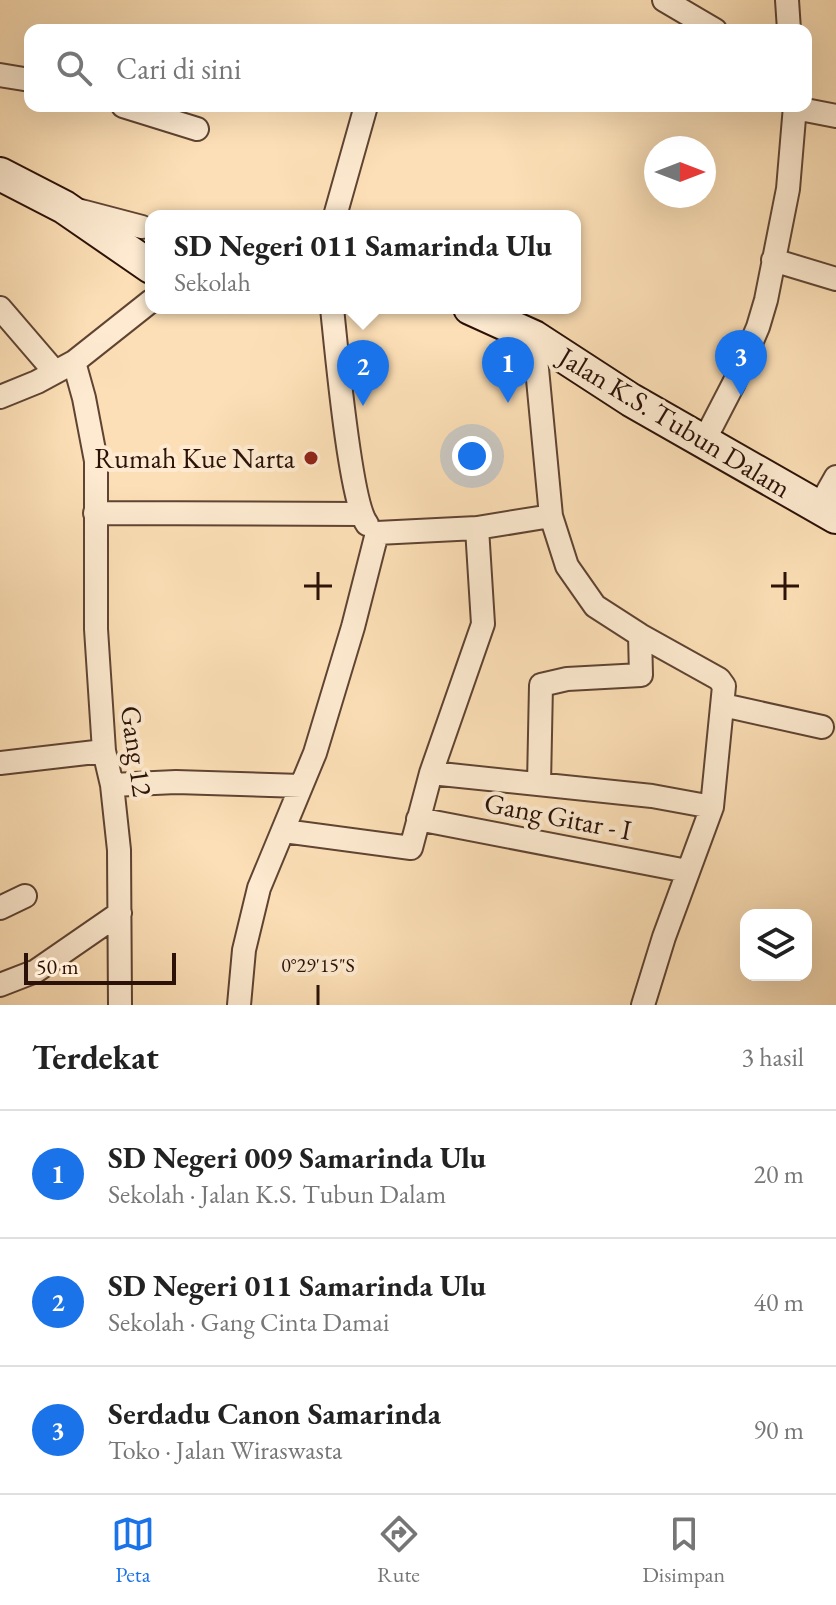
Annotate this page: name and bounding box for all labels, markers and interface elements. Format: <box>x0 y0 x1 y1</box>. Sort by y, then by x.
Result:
search box <box>24 24 812 112</box>
icon: search <box>52 46 96 90</box>
text: Cari di sini <box>116 49 241 88</box>
north arrow <box>644 136 716 208</box>
popup <box>145 210 581 314</box>
text: SD Negeri 011 Samarinda Ulu <box>174 226 552 265</box>
text: Sekolah <box>174 265 251 299</box>
pin: 3 <box>715 330 767 396</box>
pin: 1 <box>482 337 534 403</box>
street label: Jalan K.S. Tubun Dalam <box>551 337 798 506</box>
pin: 2 <box>337 340 389 406</box>
your location <box>452 436 492 476</box>
place label: Rumah Kue Narta <box>94 440 296 476</box>
marker: Rumah Kue Narta <box>302 449 320 467</box>
street label: Gang 12 <box>113 703 161 799</box>
street label: Gang Gitar - I <box>481 784 635 848</box>
map controls <box>740 909 812 981</box>
button: layers <box>740 909 812 981</box>
scale bar <box>24 949 176 985</box>
text: 50 m <box>36 952 79 981</box>
text: 0°29'15"S <box>281 952 355 978</box>
text: Terdekat <box>32 1035 159 1079</box>
text: 3 hasil <box>742 1040 804 1074</box>
text: SD Negeri 009 Samarinda Ulu <box>108 1138 486 1177</box>
text: 1 <box>51 1157 65 1191</box>
text: 20 m <box>754 1157 804 1191</box>
text: Sekolah · Jalan K.S. Tubun Dalam <box>108 1177 446 1211</box>
text: SD Negeri 011 Samarinda Ulu <box>108 1266 486 1305</box>
text: 2 <box>51 1285 65 1319</box>
text: 40 m <box>754 1285 804 1319</box>
text: Sekolah · Gang Cinta Damai <box>108 1305 389 1339</box>
text: Serdadu Canon Samarinda <box>108 1394 441 1433</box>
text: 3 <box>51 1413 65 1447</box>
text: 90 m <box>754 1413 804 1447</box>
text: Toko · Jalan Wiraswasta <box>108 1433 342 1467</box>
tab: Peta <box>111 1512 155 1589</box>
tab: Rute <box>377 1512 421 1589</box>
tab: Disimpan <box>642 1512 725 1589</box>

